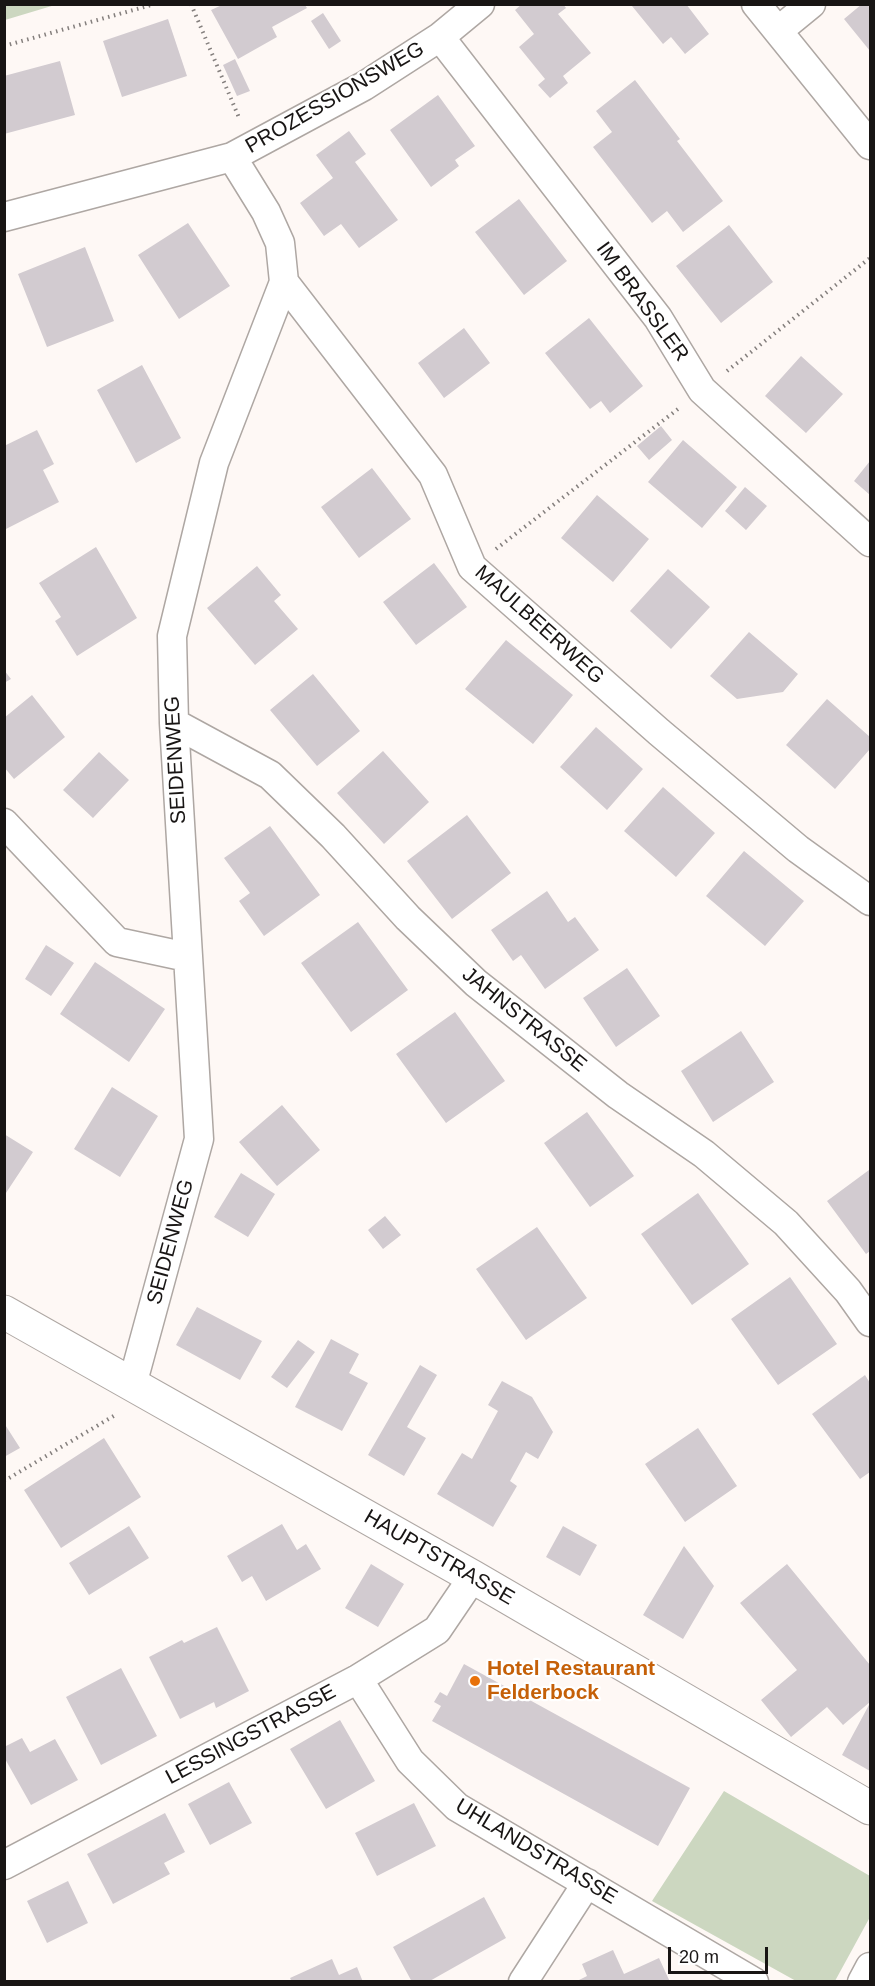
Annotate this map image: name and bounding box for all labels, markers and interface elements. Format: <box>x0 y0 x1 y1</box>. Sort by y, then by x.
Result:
street label: PROZESSIONSWEG <box>241 37 429 159</box>
street label: IM BRASSLER <box>590 237 694 367</box>
street label: MAULBEERWEG <box>469 560 609 690</box>
street label: SEIDENWEG <box>160 695 192 825</box>
street label: JAHNSTRASSE <box>457 962 591 1078</box>
street label: SEIDENWEG <box>142 1177 200 1307</box>
street label: HAUPTSTRASSE <box>359 1505 519 1611</box>
place label: Hotel Restaurant Felderbock <box>487 1656 655 1706</box>
marker: Hotel Restaurant Felderbock <box>468 1674 482 1688</box>
street label: LESSINGSTRASSE <box>162 1679 340 1791</box>
street label: UHLANDSTRASSE <box>450 1794 622 1910</box>
scale bar <box>671 1935 772 1973</box>
text: 20 m <box>679 1947 719 1967</box>

